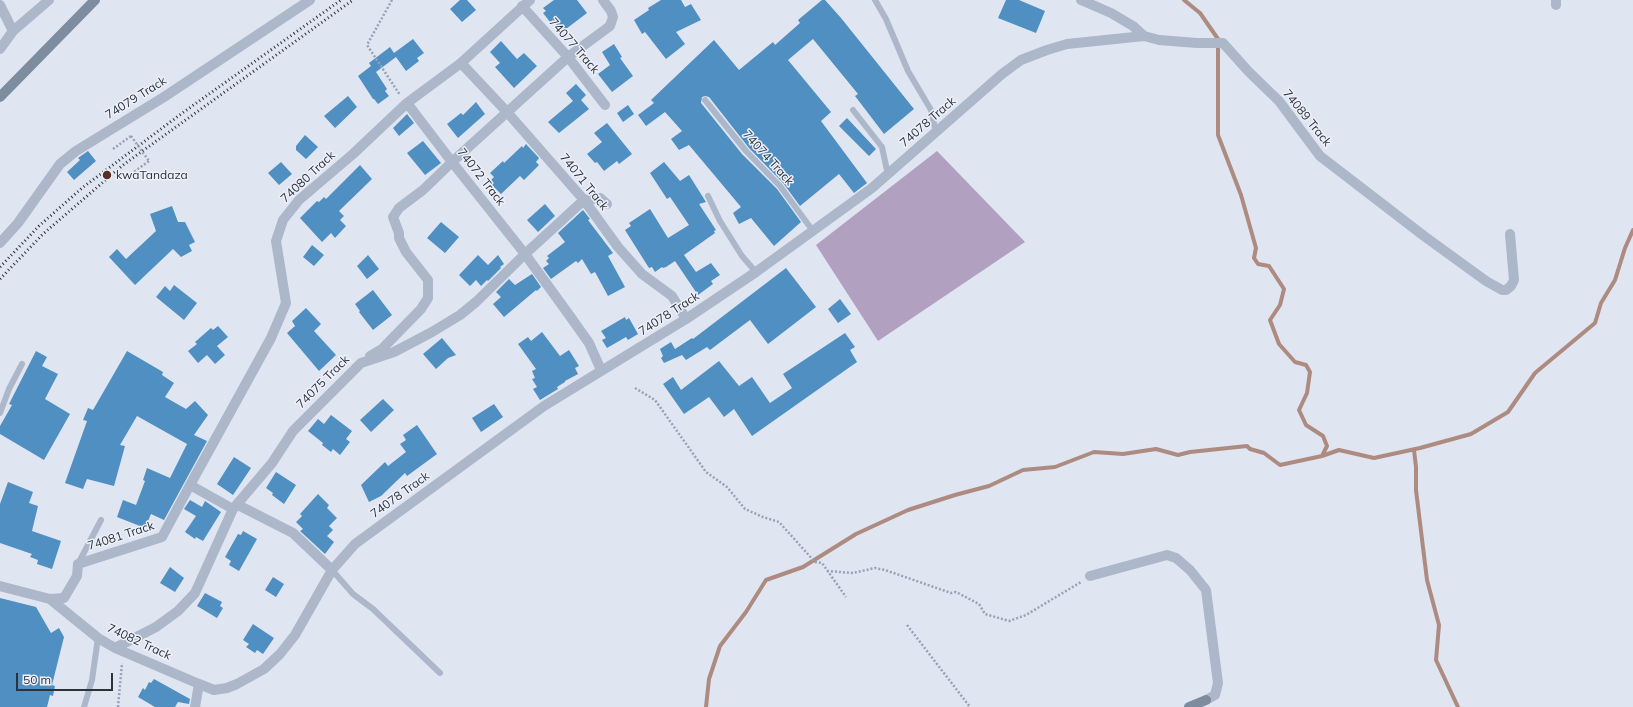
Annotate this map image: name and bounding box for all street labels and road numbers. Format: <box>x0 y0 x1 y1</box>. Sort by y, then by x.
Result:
street label: 74077 Track <box>546 15 602 77</box>
street label: 74079 Track <box>103 74 169 122</box>
street label: 74089 Track <box>1280 87 1334 149</box>
street label: 74078 Track <box>897 94 959 150</box>
street label: 74074 Track <box>740 128 796 188</box>
street label: 74072 Track <box>454 145 508 209</box>
street label: 74080 Track <box>278 148 338 206</box>
street label: 74071 Track <box>557 151 611 213</box>
street label: 74078 Track <box>636 289 702 339</box>
street label: 74075 Track <box>293 352 353 412</box>
street label: 74078 Track <box>368 469 432 521</box>
street label: 74081 Track <box>86 518 156 554</box>
street label: 74082 Track <box>105 621 173 663</box>

